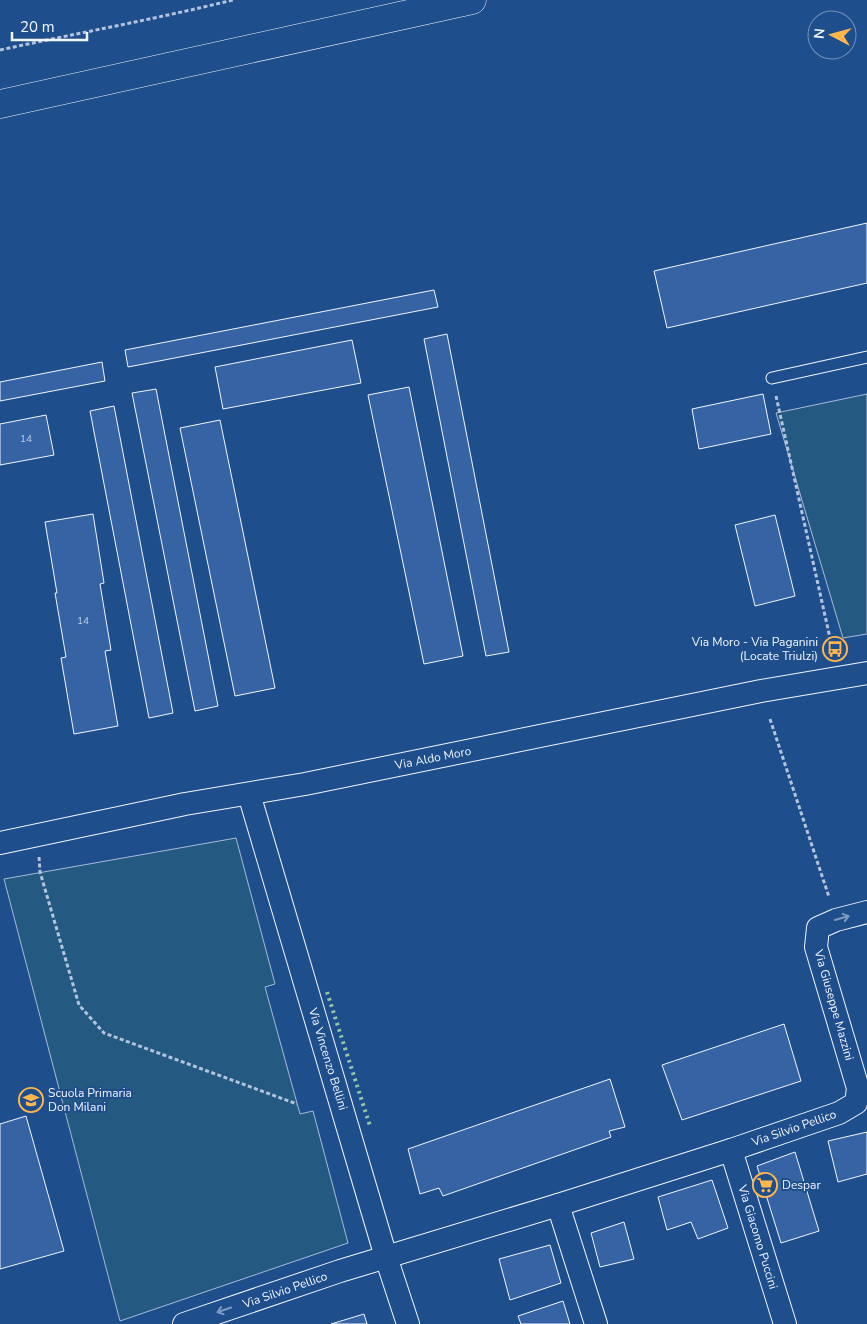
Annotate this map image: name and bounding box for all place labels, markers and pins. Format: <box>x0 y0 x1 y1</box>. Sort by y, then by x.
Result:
place label: Via Moro - Via Paganini (Locate Triulzi) <box>691 634 818 664</box>
bus stop icon: Via Moro - Via Paganini (Locate Triulzi) <box>822 636 848 662</box>
place label: Scuola Primaria Don Milani <box>48 1085 132 1115</box>
school or university icon: Scuola Primaria Don Milani <box>18 1087 44 1113</box>
supermarket icon: Despar <box>752 1172 778 1198</box>
place label: Despar <box>782 1177 821 1193</box>

